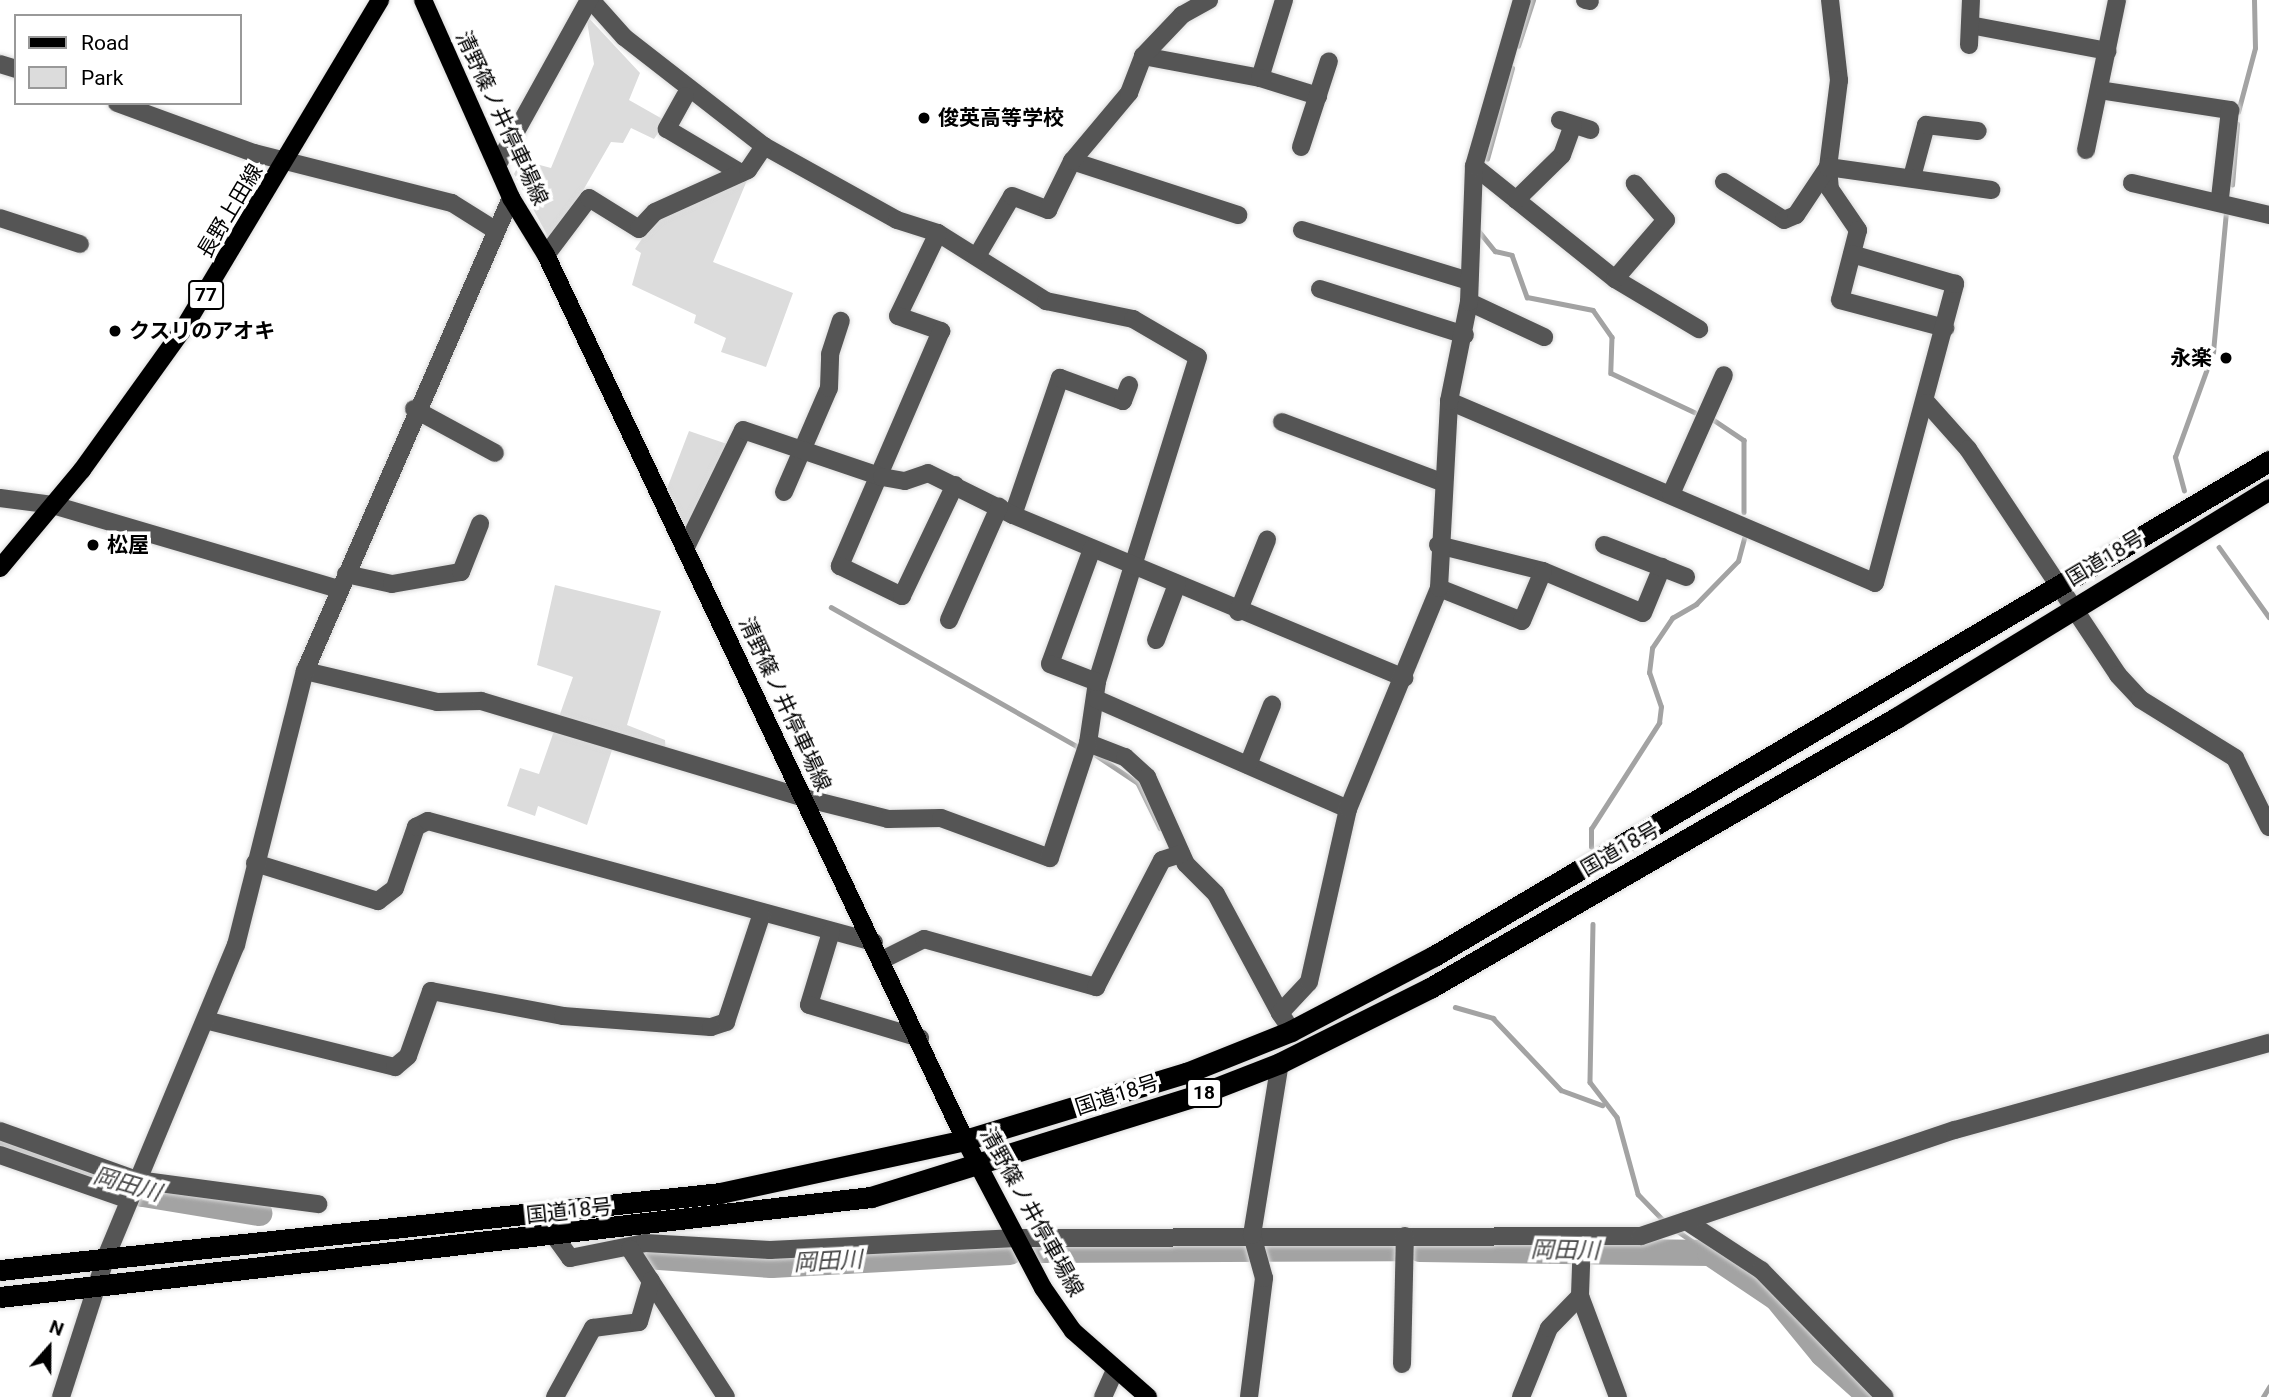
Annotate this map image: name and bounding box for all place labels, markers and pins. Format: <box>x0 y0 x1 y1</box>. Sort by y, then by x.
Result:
place label: 俊英高等学校 <box>938 105 1064 131</box>
marker: 俊英高等学校 <box>916 110 932 126</box>
place label: クスリのアオキ <box>129 318 276 344</box>
marker: クスリのアオキ <box>107 323 123 339</box>
place label: 永楽 <box>2170 345 2212 371</box>
marker: 永楽 <box>2218 350 2234 366</box>
place label: 松屋 <box>107 532 149 558</box>
marker: 松屋 <box>85 537 101 553</box>

